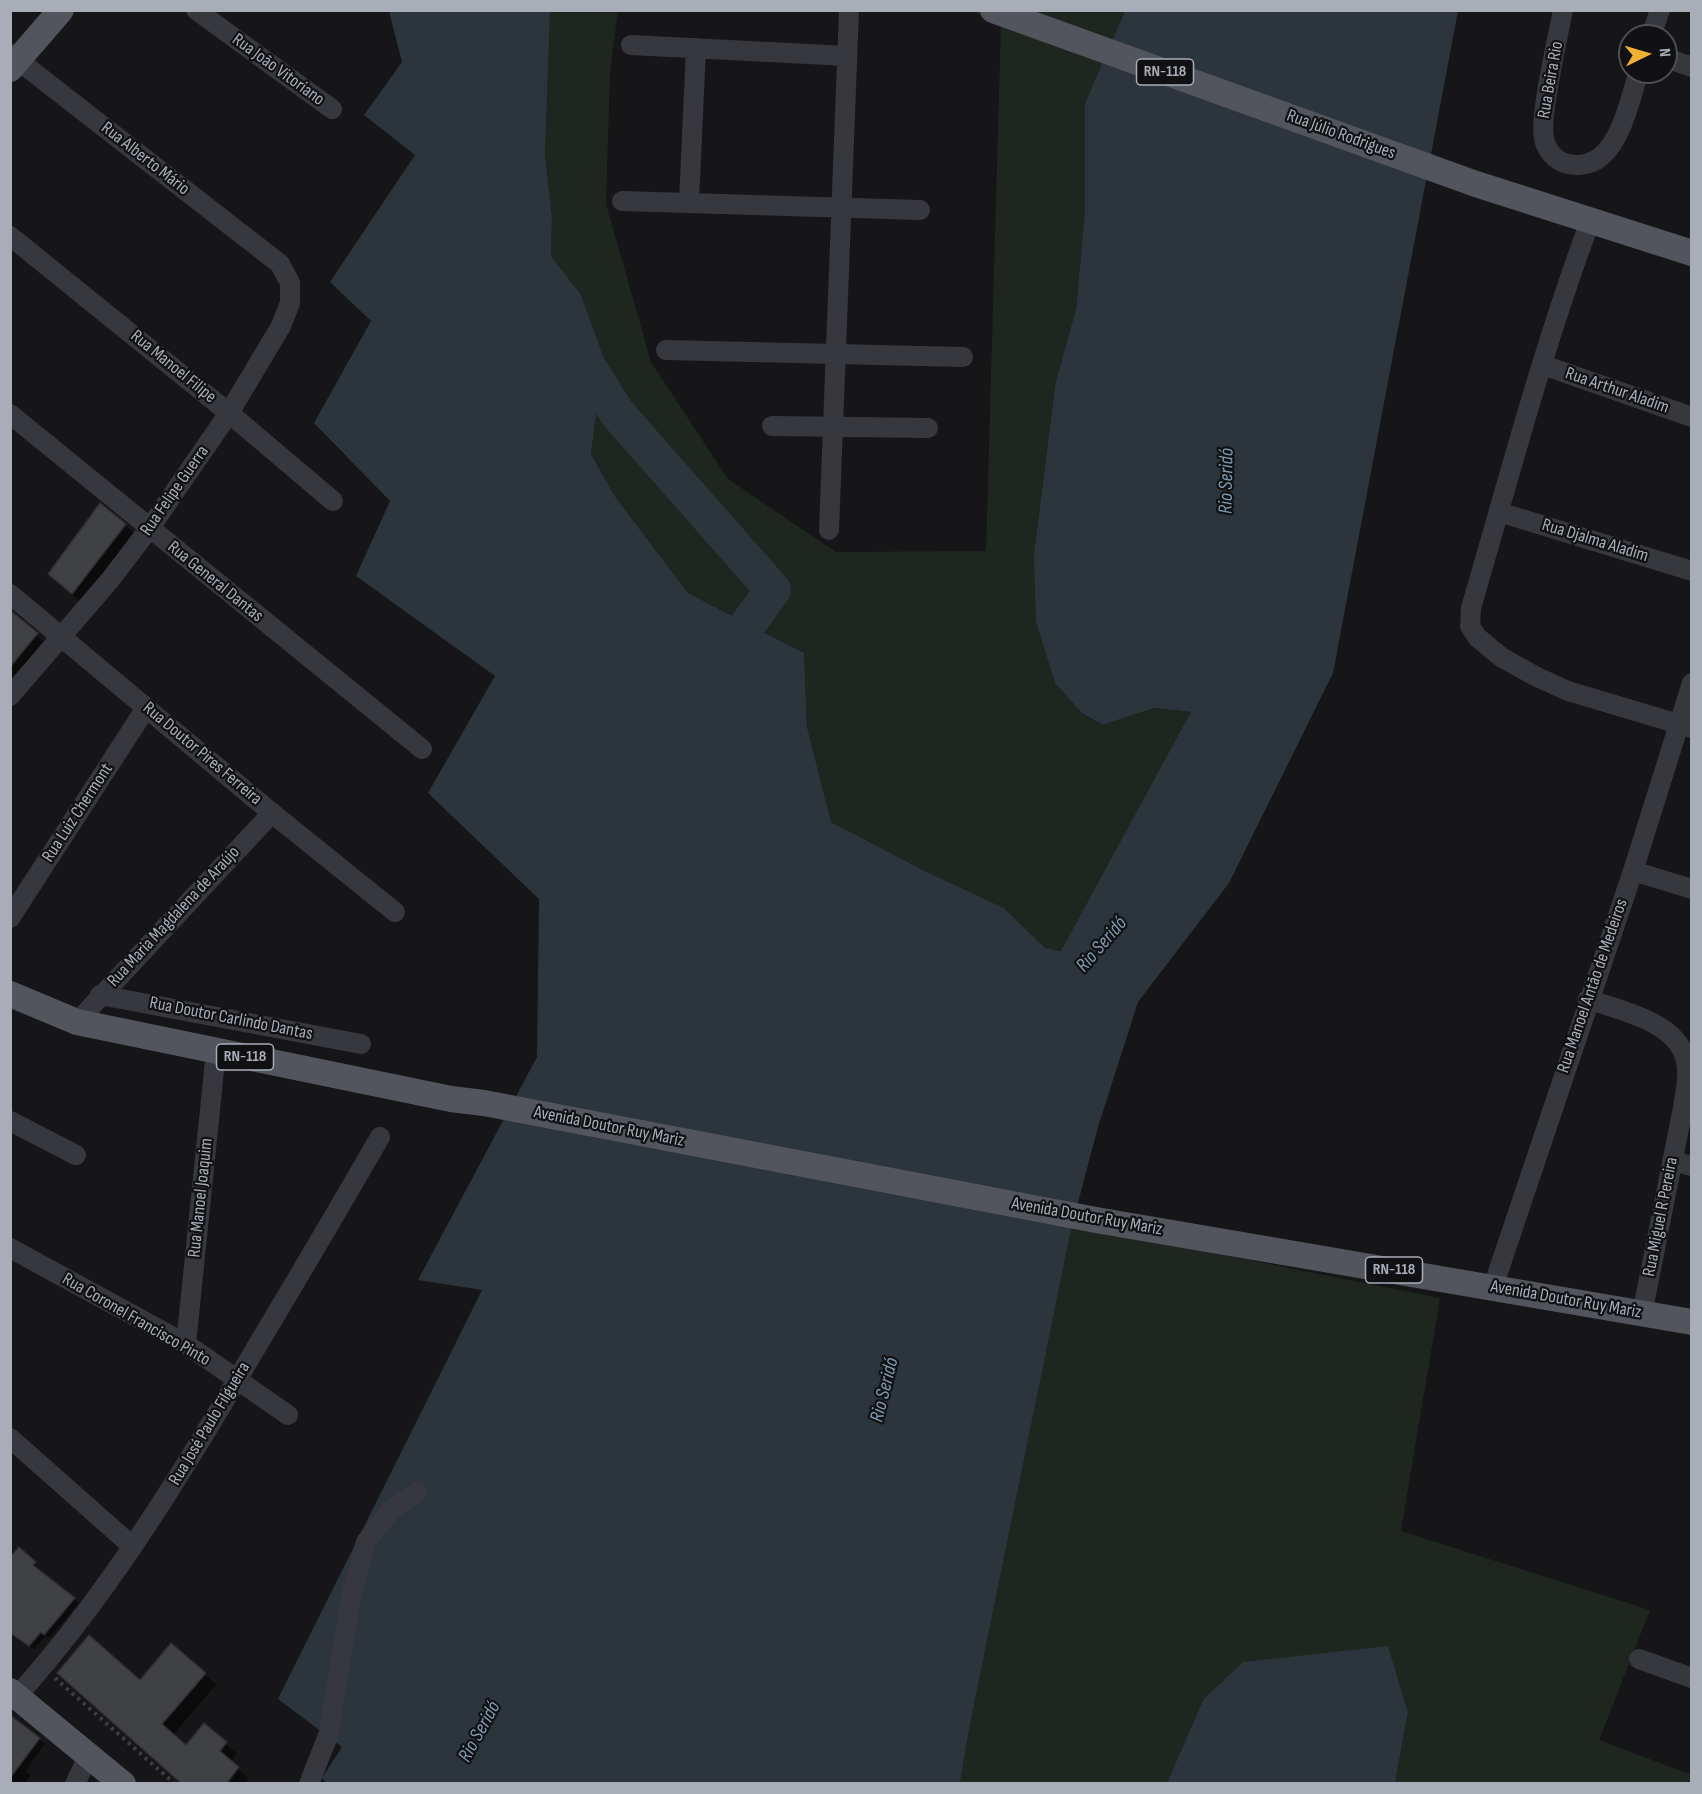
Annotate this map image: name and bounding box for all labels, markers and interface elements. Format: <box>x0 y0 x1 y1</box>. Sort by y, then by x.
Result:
north arrow <box>1618 24 1678 84</box>
street label: Rua João Vitoriano <box>228 29 328 111</box>
street label: Rua Beira Rio <box>1534 40 1568 120</box>
text: N <box>1655 47 1674 58</box>
road number: RN-118 <box>1136 59 1194 85</box>
street label: Rua Júlio Rodrigues <box>1284 105 1398 165</box>
street label: Rua Alberto Mário <box>96 118 194 200</box>
street label: Rua Manoel Filipe <box>126 326 220 408</box>
street label: Rua Arthur Aladim <box>1562 363 1672 419</box>
street label: Rua Felipe Guerra <box>136 442 214 540</box>
water label: Rio Seridó <box>1214 448 1240 514</box>
street label: Rua Djalma Aladim <box>1539 515 1651 567</box>
street label: Rua General Dantas <box>163 537 267 627</box>
street label: Rua Doutor Pires Ferreira <box>138 698 266 810</box>
street label: Rua Luiz Chermont <box>38 759 118 867</box>
street label: Rua Maria Magdalena de Araújo <box>103 842 245 992</box>
street label: Rua Manoel Antão de Medeiros <box>1553 896 1633 1076</box>
water label: Rio Seridó <box>1071 912 1133 978</box>
street label: Rua Doutor Carlindo Dantas <box>148 993 314 1045</box>
road number: RN-118 <box>216 1044 274 1070</box>
street label: Avenida Doutor Ruy Mariz <box>532 1102 686 1152</box>
street label: Rua Manoel Joaquim <box>184 1137 218 1259</box>
street label: Rua Miguel R Pereira <box>1639 1155 1683 1279</box>
street label: Avenida Doutor Ruy Mariz <box>1010 1193 1164 1241</box>
road number: RN-118 <box>1366 1257 1422 1283</box>
street label: Rua Coronel Francisco Pinto <box>58 1269 214 1371</box>
street label: Avenida Doutor Ruy Mariz <box>1489 1276 1643 1324</box>
water label: Rio Seridó <box>865 1355 905 1425</box>
street label: Rua José Paulo Filgueira <box>165 1359 255 1489</box>
water label: Rio Seridó <box>454 1697 506 1767</box>

